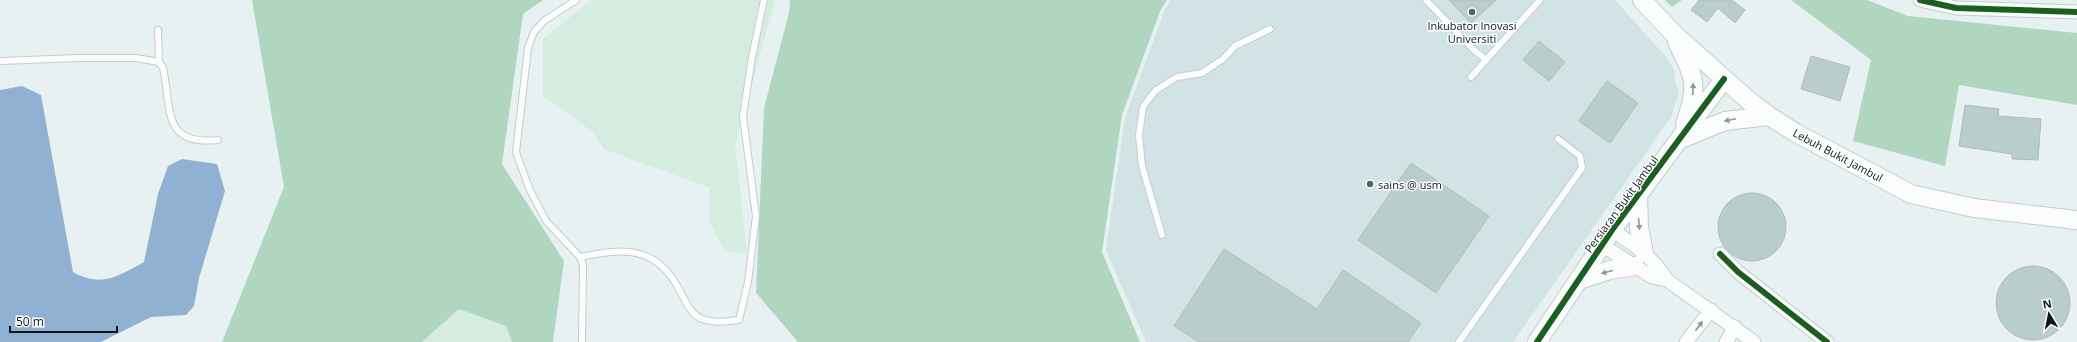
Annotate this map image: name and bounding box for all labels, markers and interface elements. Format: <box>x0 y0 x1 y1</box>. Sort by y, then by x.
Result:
marker: Inkubator Inovasi Universiti <box>1467 7 1477 17</box>
place label: Inkubator Inovasi Universiti <box>1427 18 1517 46</box>
one-way arrow <box>1690 83 1697 95</box>
one-way arrow <box>1724 118 1736 124</box>
street label: Lebuh Bukit Jambul <box>1790 125 1886 185</box>
street label: Persiaran Bukit Jambul <box>1581 153 1661 255</box>
place label: sains @ usm <box>1378 177 1442 192</box>
marker: sains @ usm <box>1365 179 1375 189</box>
one-way arrow <box>1635 218 1642 230</box>
one-way arrow <box>1600 269 1613 275</box>
north arrow <box>2029 294 2069 334</box>
text: N <box>2041 295 2053 312</box>
scale bar <box>10 308 117 334</box>
text: 50 m <box>16 313 44 330</box>
one-way arrow <box>1694 321 1703 332</box>

